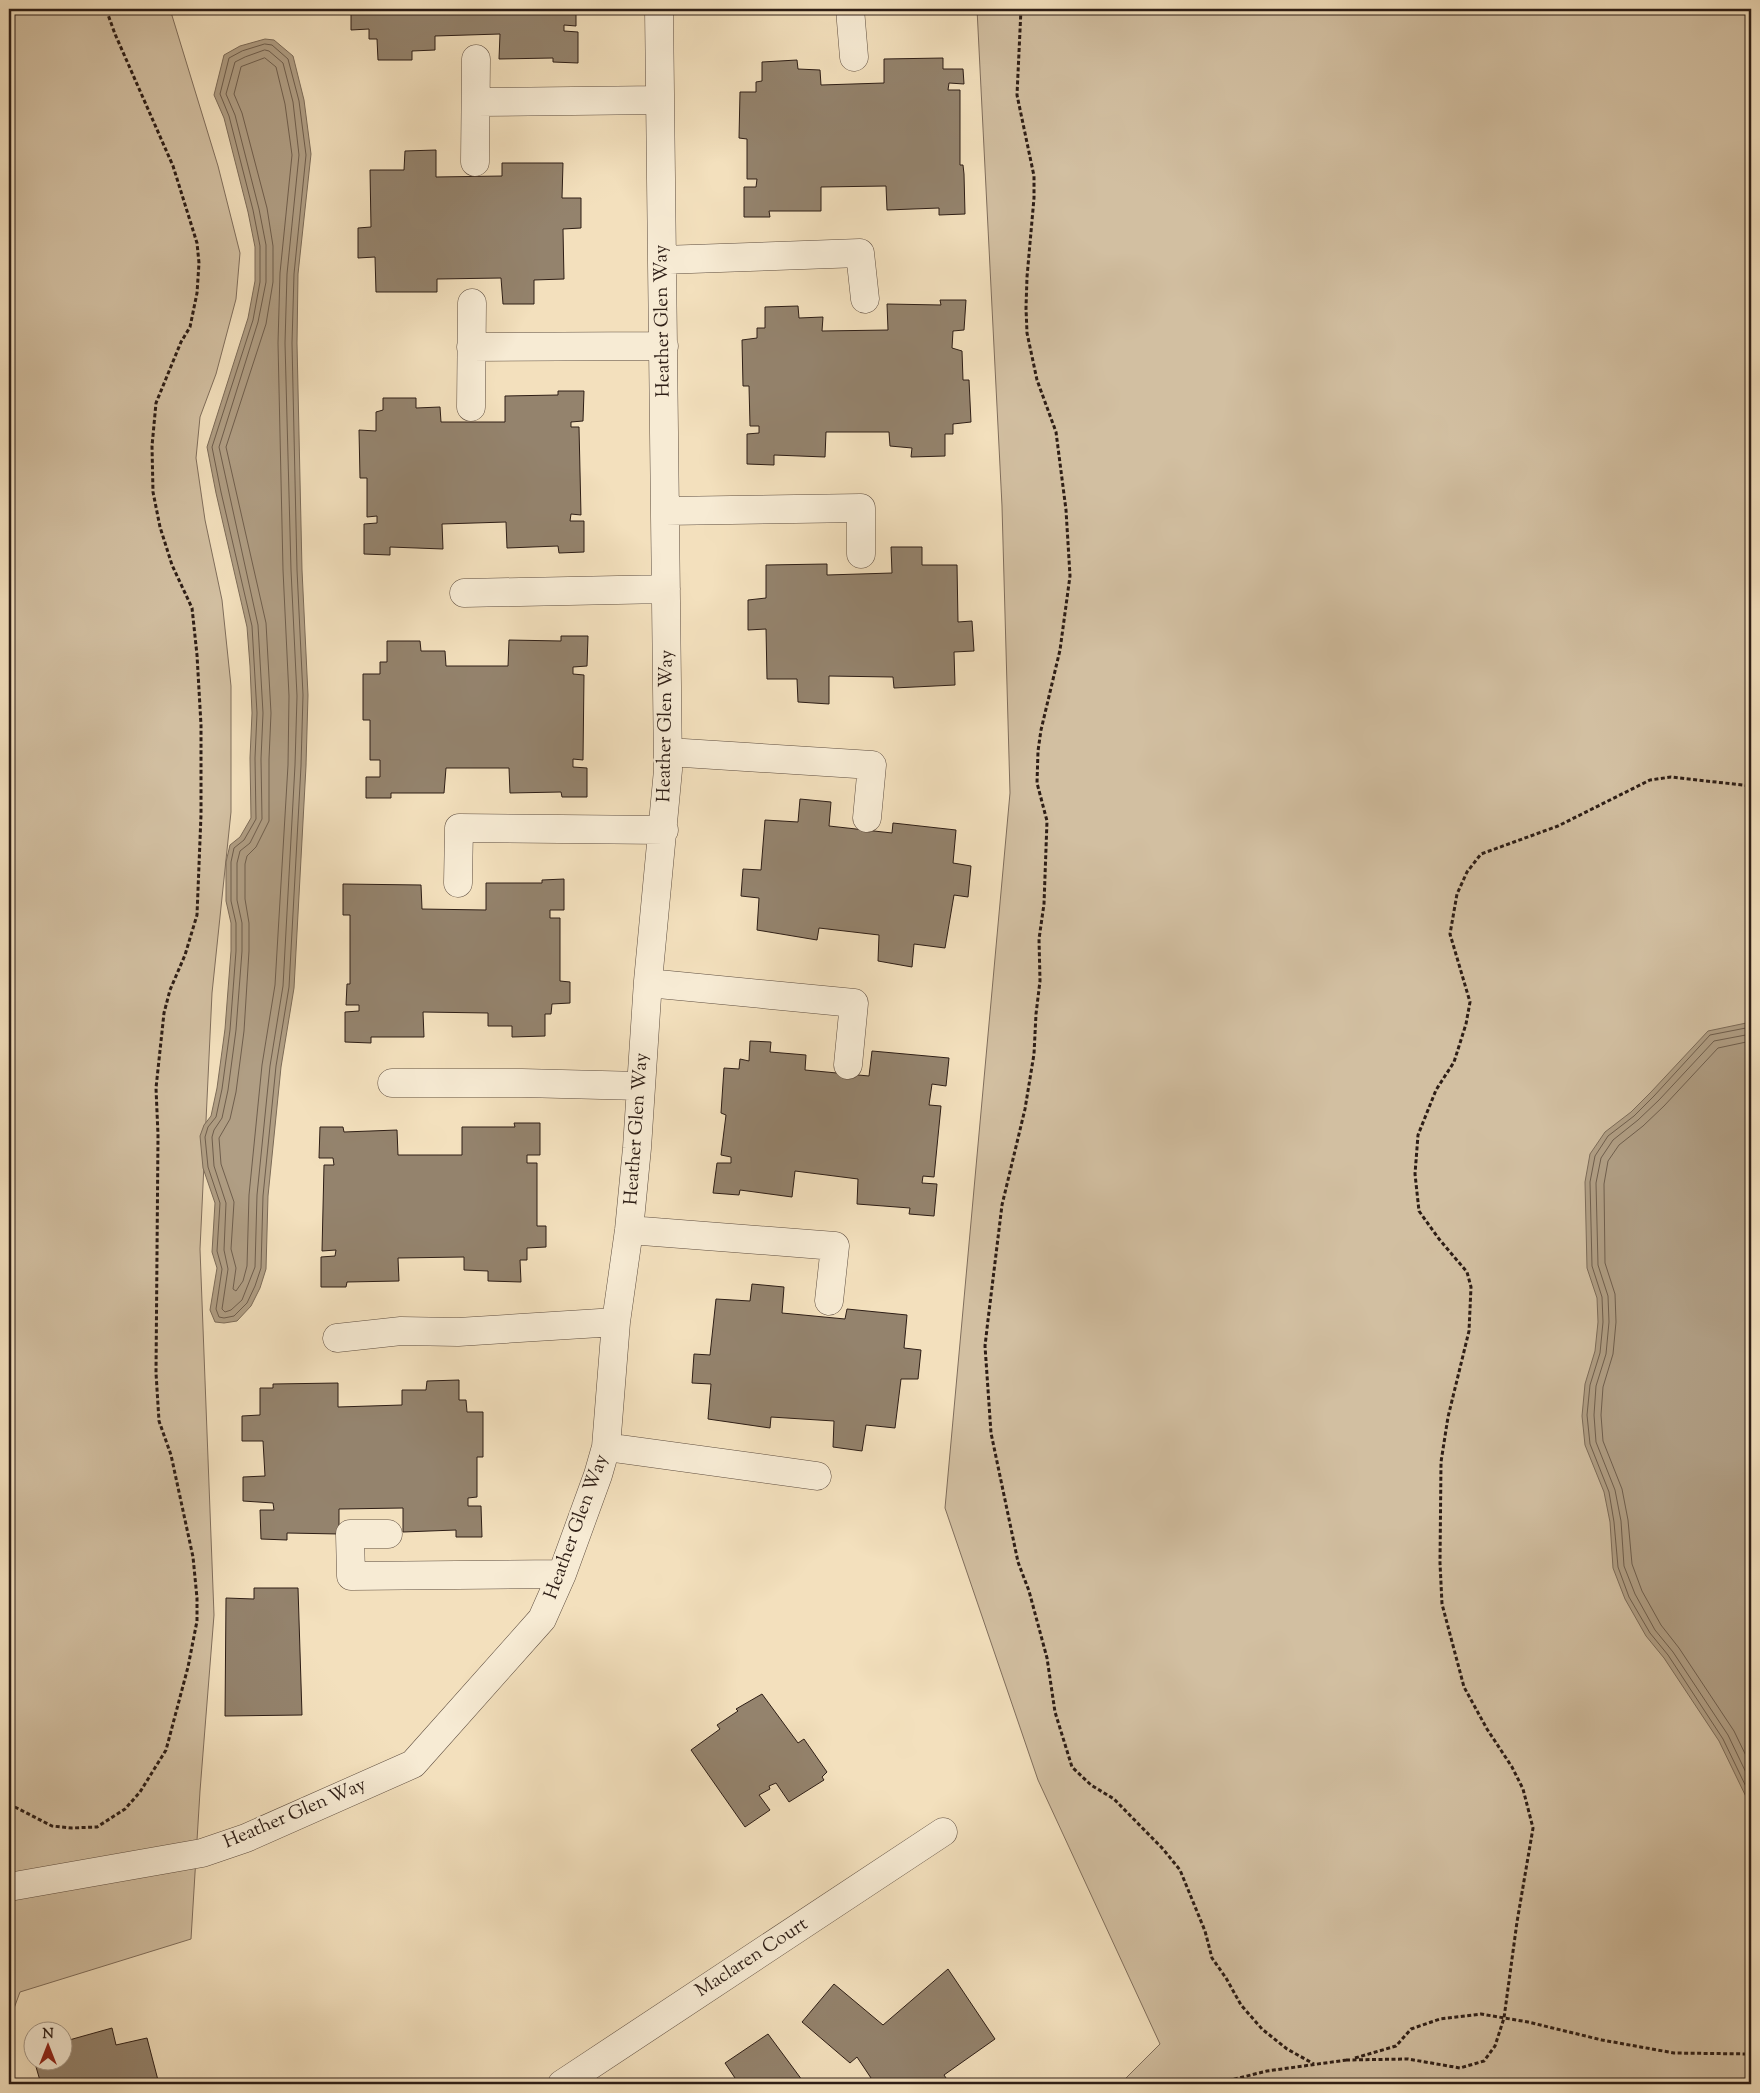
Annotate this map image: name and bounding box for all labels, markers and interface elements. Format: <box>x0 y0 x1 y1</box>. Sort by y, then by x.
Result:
street label: Heather Glen Way <box>648 244 678 398</box>
street label: Heather Glen Way <box>651 649 681 803</box>
street label: Heather Glen Way <box>618 1051 656 1206</box>
street label: Heather Glen Way <box>538 1450 616 1603</box>
street label: Heather Glen Way <box>219 1772 371 1856</box>
street label: Maclaren Court <box>690 1911 814 2005</box>
north arrow <box>22 2020 72 2070</box>
text: N <box>42 2025 54 2045</box>

